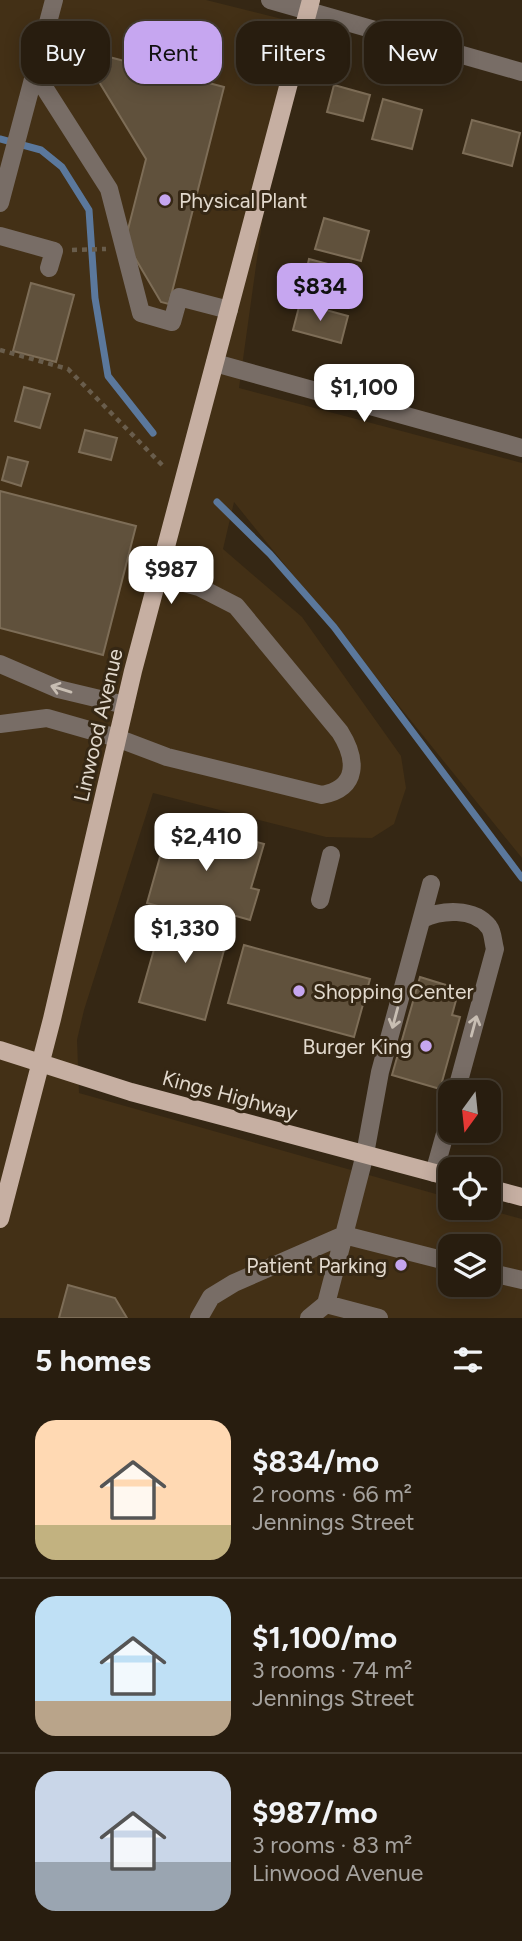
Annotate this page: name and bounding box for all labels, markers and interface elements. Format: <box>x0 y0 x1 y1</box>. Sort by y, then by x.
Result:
chip: Buy <box>21 21 110 84</box>
chip: Rent <box>124 21 222 84</box>
chip: Filters <box>236 21 350 84</box>
chip: New <box>364 21 462 84</box>
place label: Physical Plant <box>179 188 308 213</box>
marker: Physical Plant <box>157 192 173 208</box>
pin: $834 <box>279 264 361 323</box>
text: $834 <box>293 272 347 300</box>
pin: $1,100 <box>307 364 421 424</box>
text: $1,100 <box>330 373 398 401</box>
pin: $987 <box>130 546 212 606</box>
text: $987 <box>145 555 197 583</box>
street label: Linwood Avenue <box>68 646 128 804</box>
one-way arrow <box>50 682 72 695</box>
pin: $2,410 <box>149 814 263 873</box>
text: $2,410 <box>170 822 242 850</box>
pin: $1,330 <box>128 906 242 965</box>
text: $1,330 <box>151 914 219 942</box>
place label: Shopping Center <box>313 979 474 1004</box>
marker: Shopping Center <box>291 983 307 999</box>
one-way arrow <box>388 1006 401 1029</box>
one-way arrow <box>469 1015 482 1037</box>
place label: Burger King <box>303 1034 412 1059</box>
marker: Burger King <box>418 1038 434 1054</box>
street label: Kings Highway <box>160 1065 300 1125</box>
north arrow <box>438 1080 500 1143</box>
map controls <box>438 1080 501 1297</box>
button: locate <box>438 1157 501 1220</box>
button: layers <box>438 1234 501 1297</box>
place label: Patient Parking <box>246 1253 387 1278</box>
marker: Patient Parking <box>393 1257 409 1273</box>
icon: filters <box>449 1341 487 1379</box>
text: 5 homes <box>35 1342 151 1379</box>
text: $834/mo <box>252 1443 379 1480</box>
icon: home <box>91 1448 175 1532</box>
text: 2 rooms · 66 m² <box>252 1480 412 1508</box>
text: Jennings Street <box>252 1508 415 1536</box>
text: $1,100/mo <box>252 1619 397 1656</box>
icon: home <box>91 1624 175 1708</box>
text: 3 rooms · 74 m² <box>252 1656 412 1684</box>
text: Jennings Street <box>252 1684 415 1712</box>
text: $987/mo <box>252 1794 378 1831</box>
icon: home <box>91 1799 175 1883</box>
text: 3 rooms · 83 m² <box>252 1831 412 1859</box>
text: Linwood Avenue <box>252 1859 423 1887</box>

